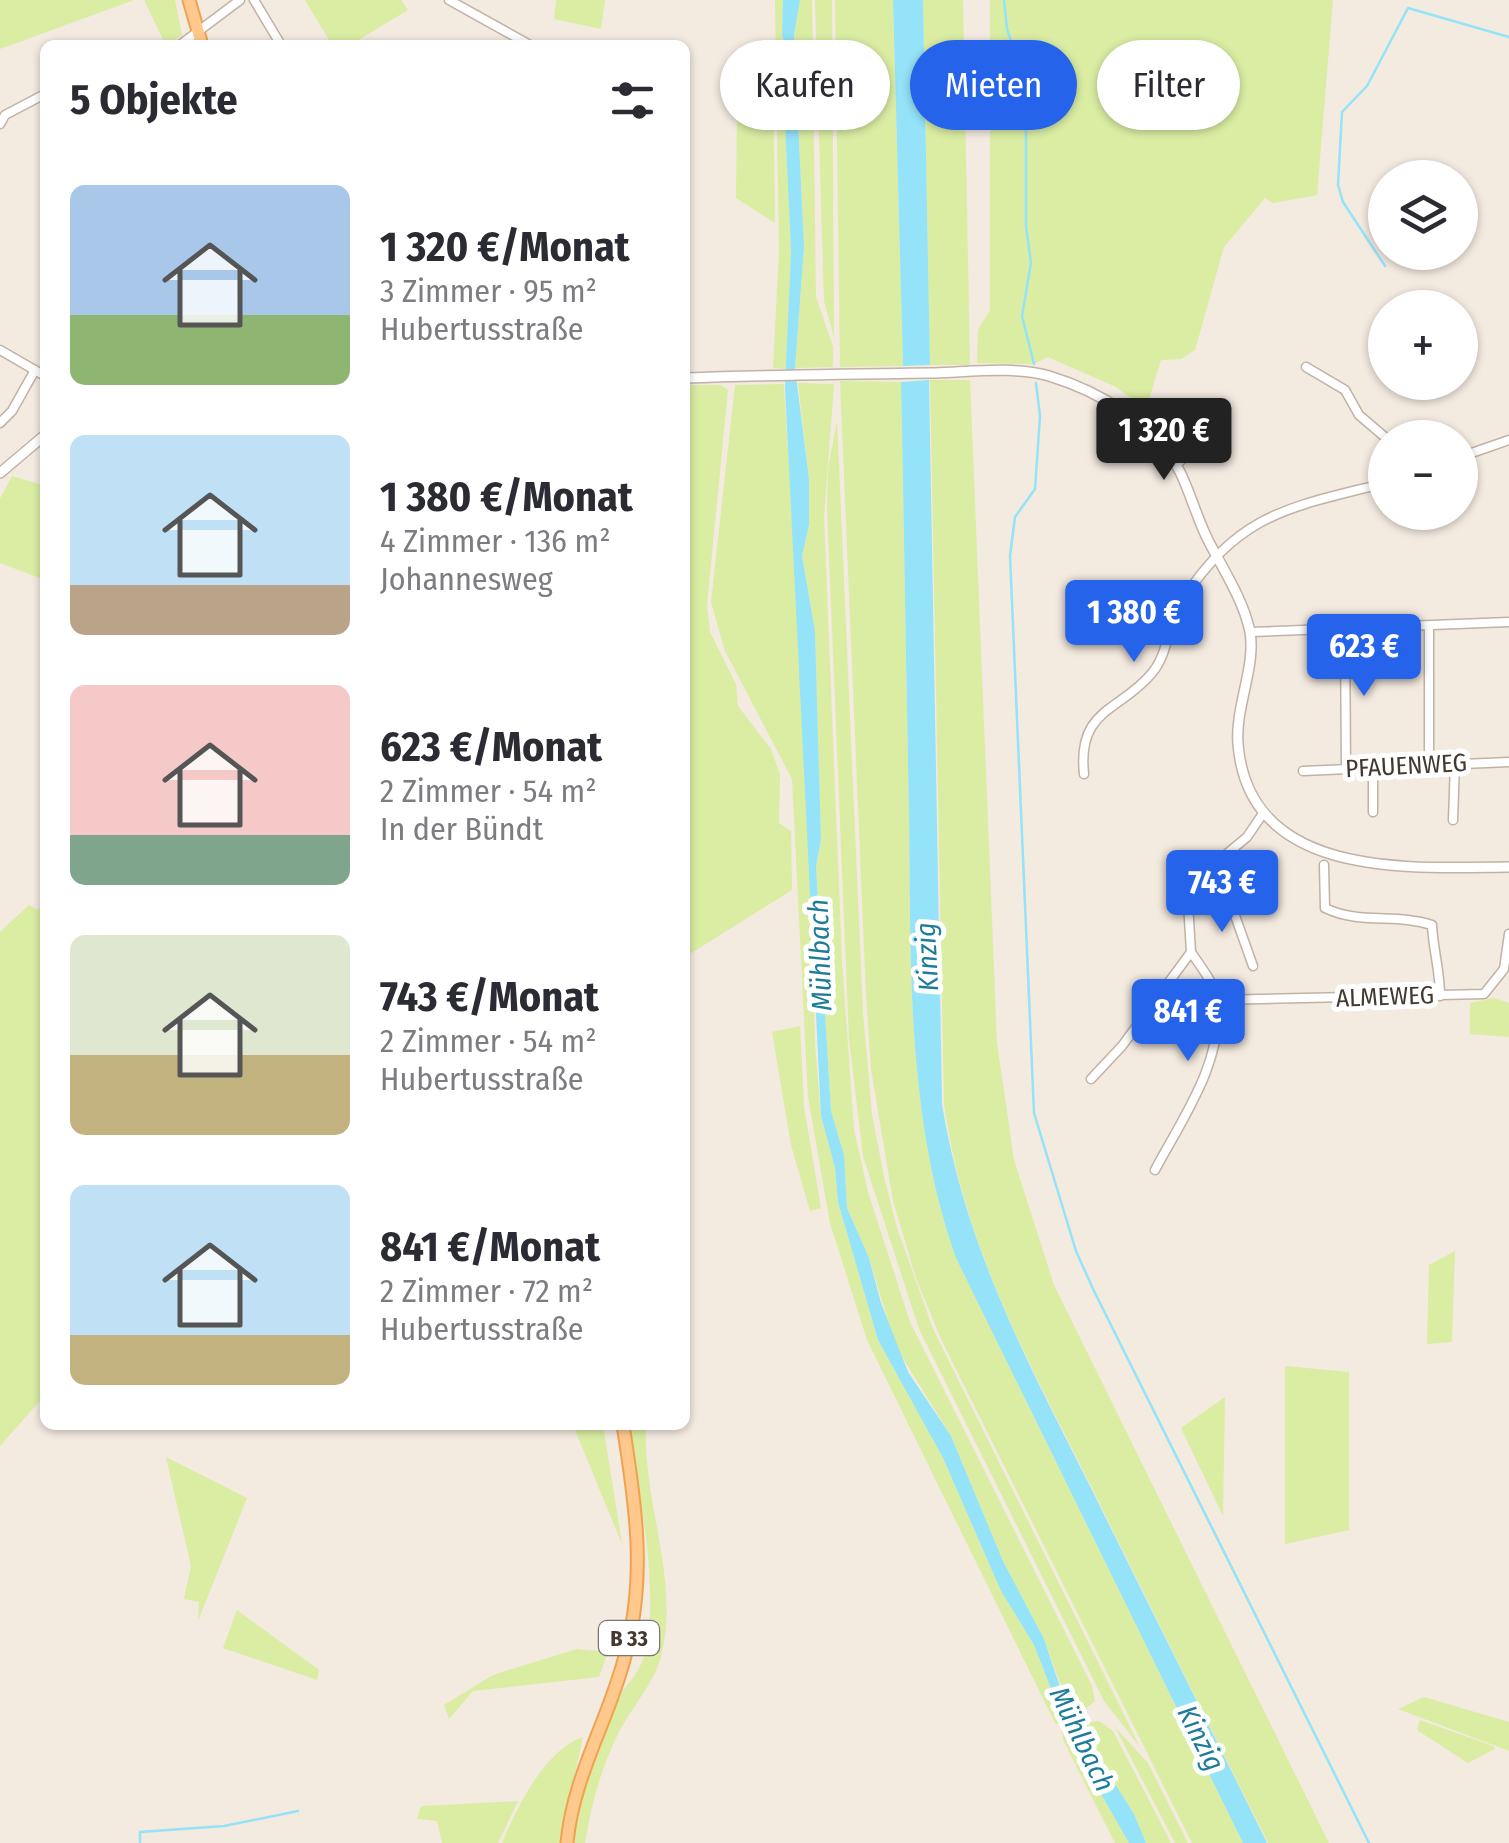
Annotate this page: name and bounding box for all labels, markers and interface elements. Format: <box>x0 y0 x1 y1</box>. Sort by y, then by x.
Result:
chip: Kaufen <box>720 40 890 130</box>
chip: Mieten <box>910 40 1077 130</box>
chip: Filter <box>1097 40 1240 130</box>
icon: filters <box>605 73 660 128</box>
text: 5 Objekte <box>70 75 238 125</box>
map controls <box>1368 160 1478 530</box>
button: layers <box>1368 160 1478 270</box>
text: 1 320 €/Monat <box>380 222 630 272</box>
icon: home <box>150 225 270 345</box>
text: 3 Zimmer · 95 m² <box>380 272 597 310</box>
button: + <box>1368 290 1478 400</box>
text: Hubertusstraße <box>380 310 584 348</box>
pin: 1 320 € <box>1072 398 1256 483</box>
text: 1 320 € <box>1118 411 1210 449</box>
button: − <box>1368 420 1478 530</box>
text: 1 380 €/Monat <box>380 472 633 522</box>
icon: home <box>150 475 270 595</box>
text: 4 Zimmer · 136 m² <box>380 522 611 560</box>
text: Johannesweg <box>380 560 553 598</box>
pin: 1 380 € <box>1042 580 1226 665</box>
text: 1 380 € <box>1087 593 1181 631</box>
pin: 623 € <box>1294 614 1434 699</box>
text: 623 € <box>1329 627 1399 665</box>
text: 623 €/Monat <box>380 722 602 772</box>
icon: home <box>150 725 270 845</box>
street label: PFAUENWEG <box>1344 748 1468 784</box>
text: 2 Zimmer · 54 m² <box>380 772 597 810</box>
text: In der Bündt <box>380 810 543 848</box>
pin: 743 € <box>1152 850 1292 935</box>
text: 743 € <box>1188 863 1256 901</box>
water label: Mühlbach <box>802 898 838 1012</box>
water label: Kinzig <box>909 922 945 992</box>
text: 743 €/Monat <box>380 972 599 1022</box>
icon: home <box>150 975 270 1095</box>
pin: 841 € <box>1118 979 1258 1064</box>
street label: ALMEWEG <box>1336 980 1434 1014</box>
text: 841 € <box>1154 992 1222 1030</box>
text: 2 Zimmer · 54 m² <box>380 1022 597 1060</box>
text: Hubertusstraße <box>380 1060 584 1098</box>
text: 841 €/Monat <box>380 1222 600 1272</box>
icon: home <box>150 1225 270 1345</box>
text: 2 Zimmer · 72 m² <box>380 1272 593 1310</box>
text: Hubertusstraße <box>380 1310 584 1348</box>
road number: B 33 <box>599 1621 659 1655</box>
water label: Mühlbach <box>1043 1681 1121 1797</box>
water label: Kinzig <box>1171 1700 1231 1776</box>

